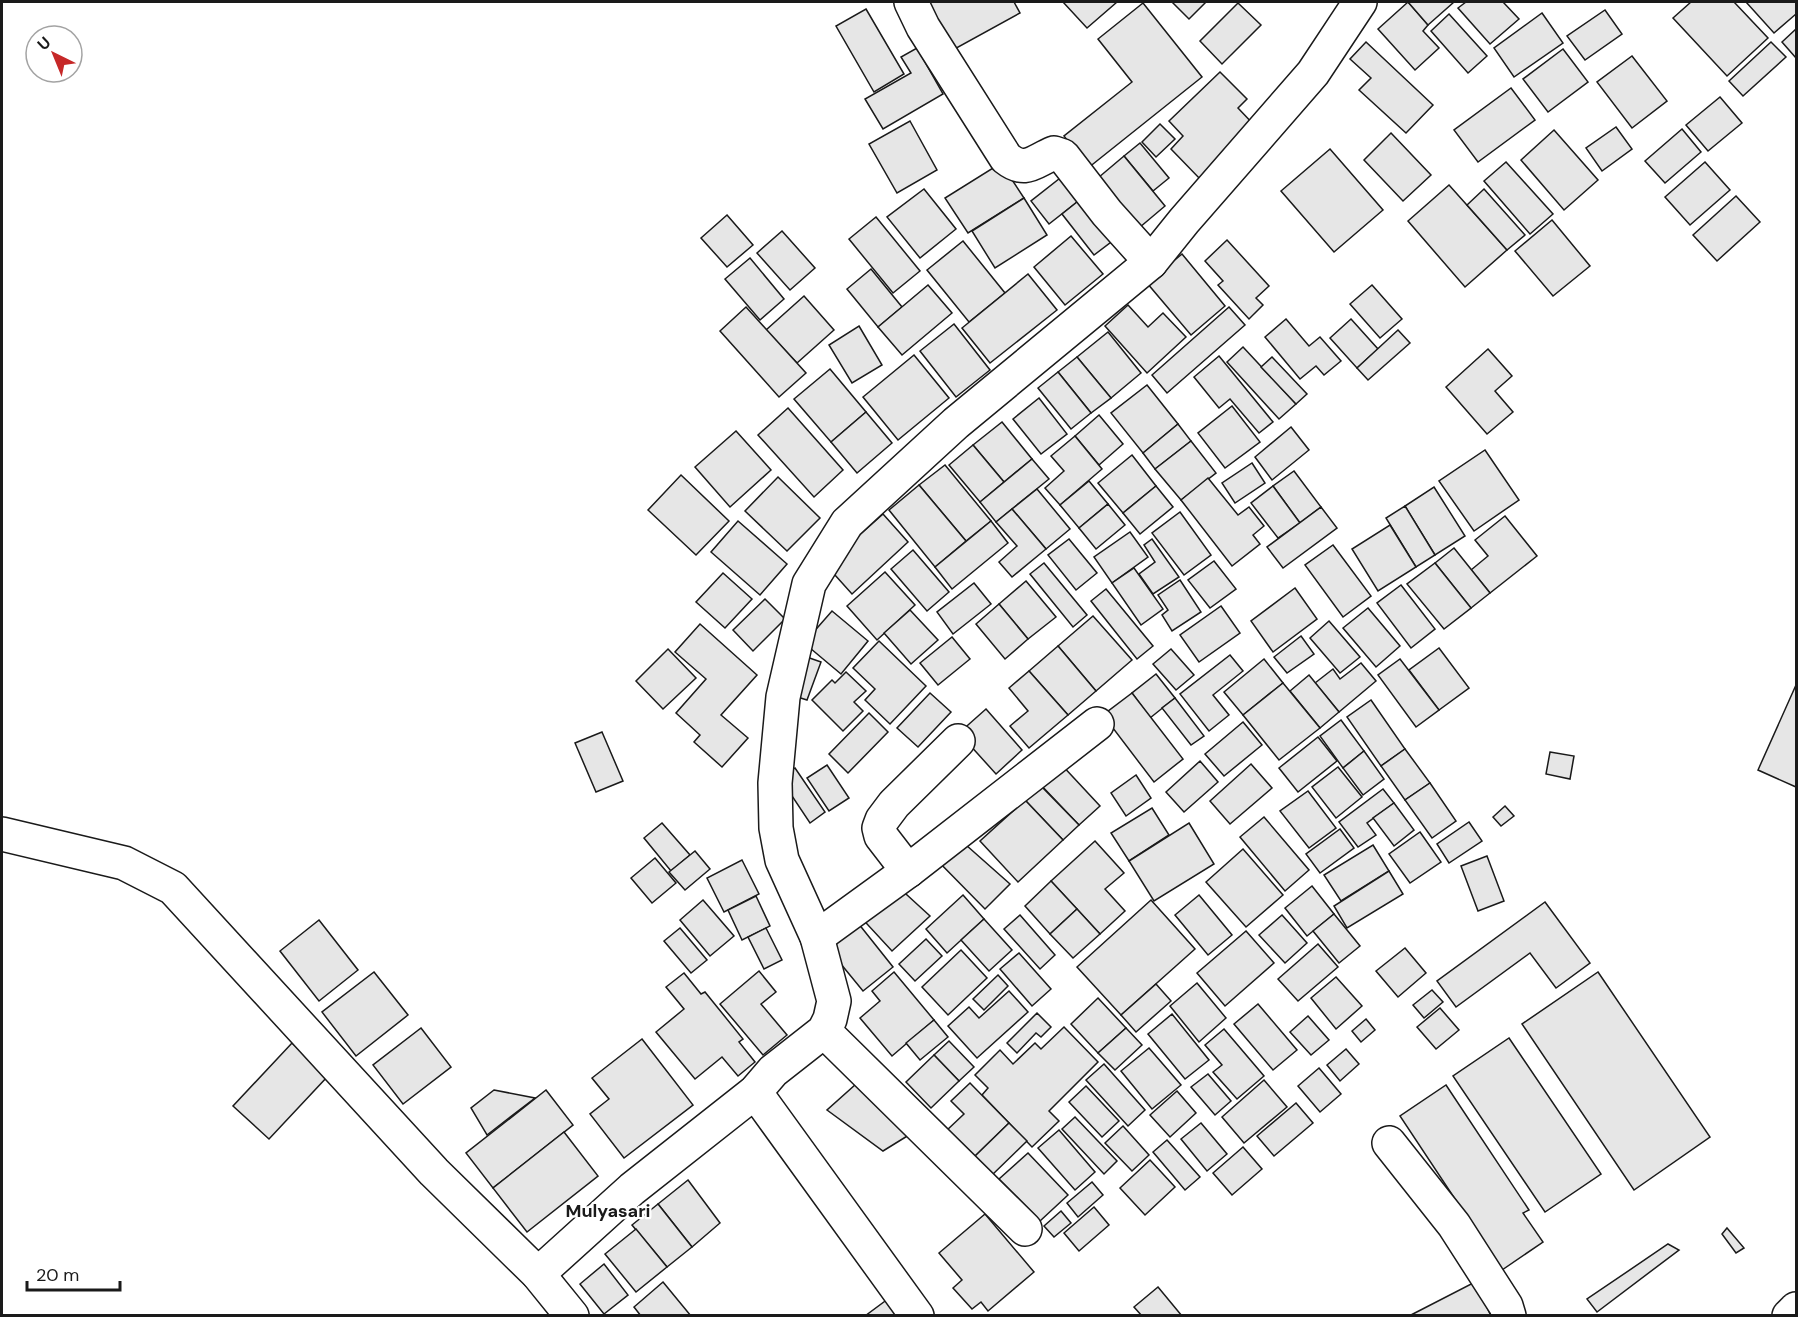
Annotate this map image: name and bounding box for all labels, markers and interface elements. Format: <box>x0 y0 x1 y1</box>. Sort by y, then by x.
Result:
north arrow <box>24 24 84 84</box>
text: U <box>33 32 55 55</box>
district label: Mulyasari <box>566 1199 650 1223</box>
scale bar <box>27 1254 120 1292</box>
text: 20 m <box>36 1263 79 1287</box>

